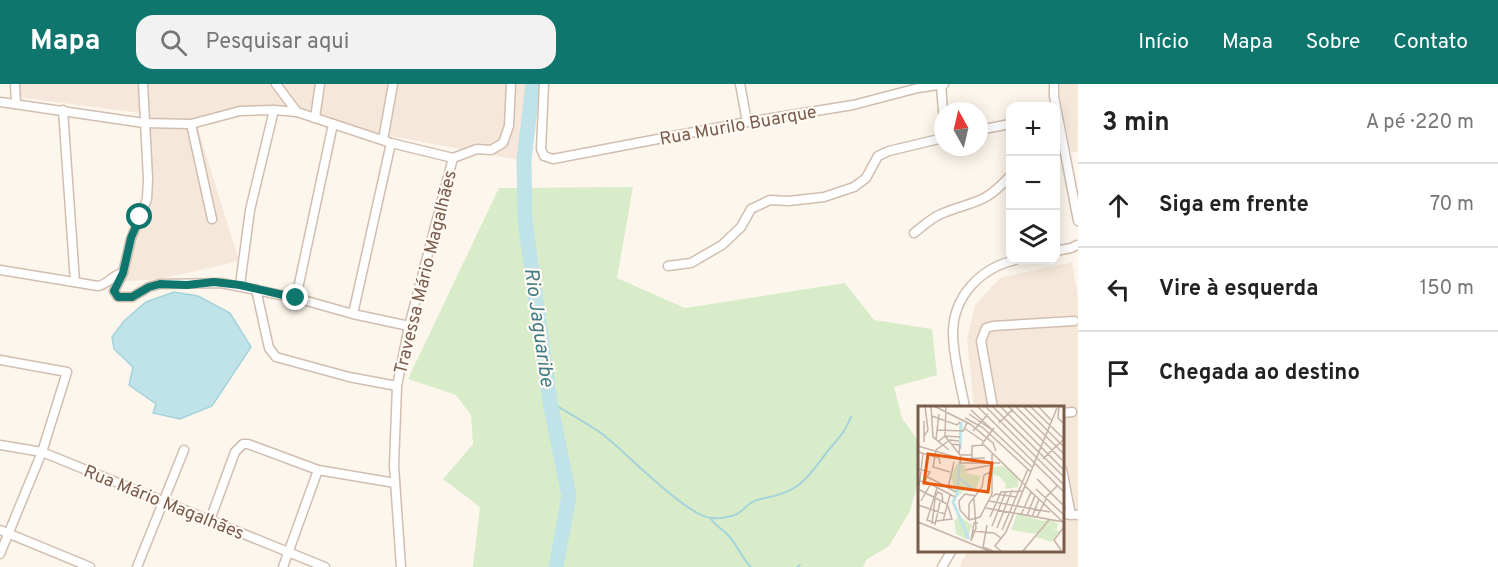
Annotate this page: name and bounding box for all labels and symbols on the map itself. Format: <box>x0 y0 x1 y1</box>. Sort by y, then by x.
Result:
street label: Rua Murilo Buarque <box>658 101 819 152</box>
north arrow <box>934 102 988 156</box>
street label: Travessa Mário Magalhães <box>390 168 463 377</box>
route start <box>126 203 152 229</box>
water label: Rio Jaguaribe <box>517 266 559 389</box>
route end <box>282 284 308 310</box>
inset map <box>918 406 1063 552</box>
street label: Rua Mário Magalhães <box>80 461 247 546</box>

